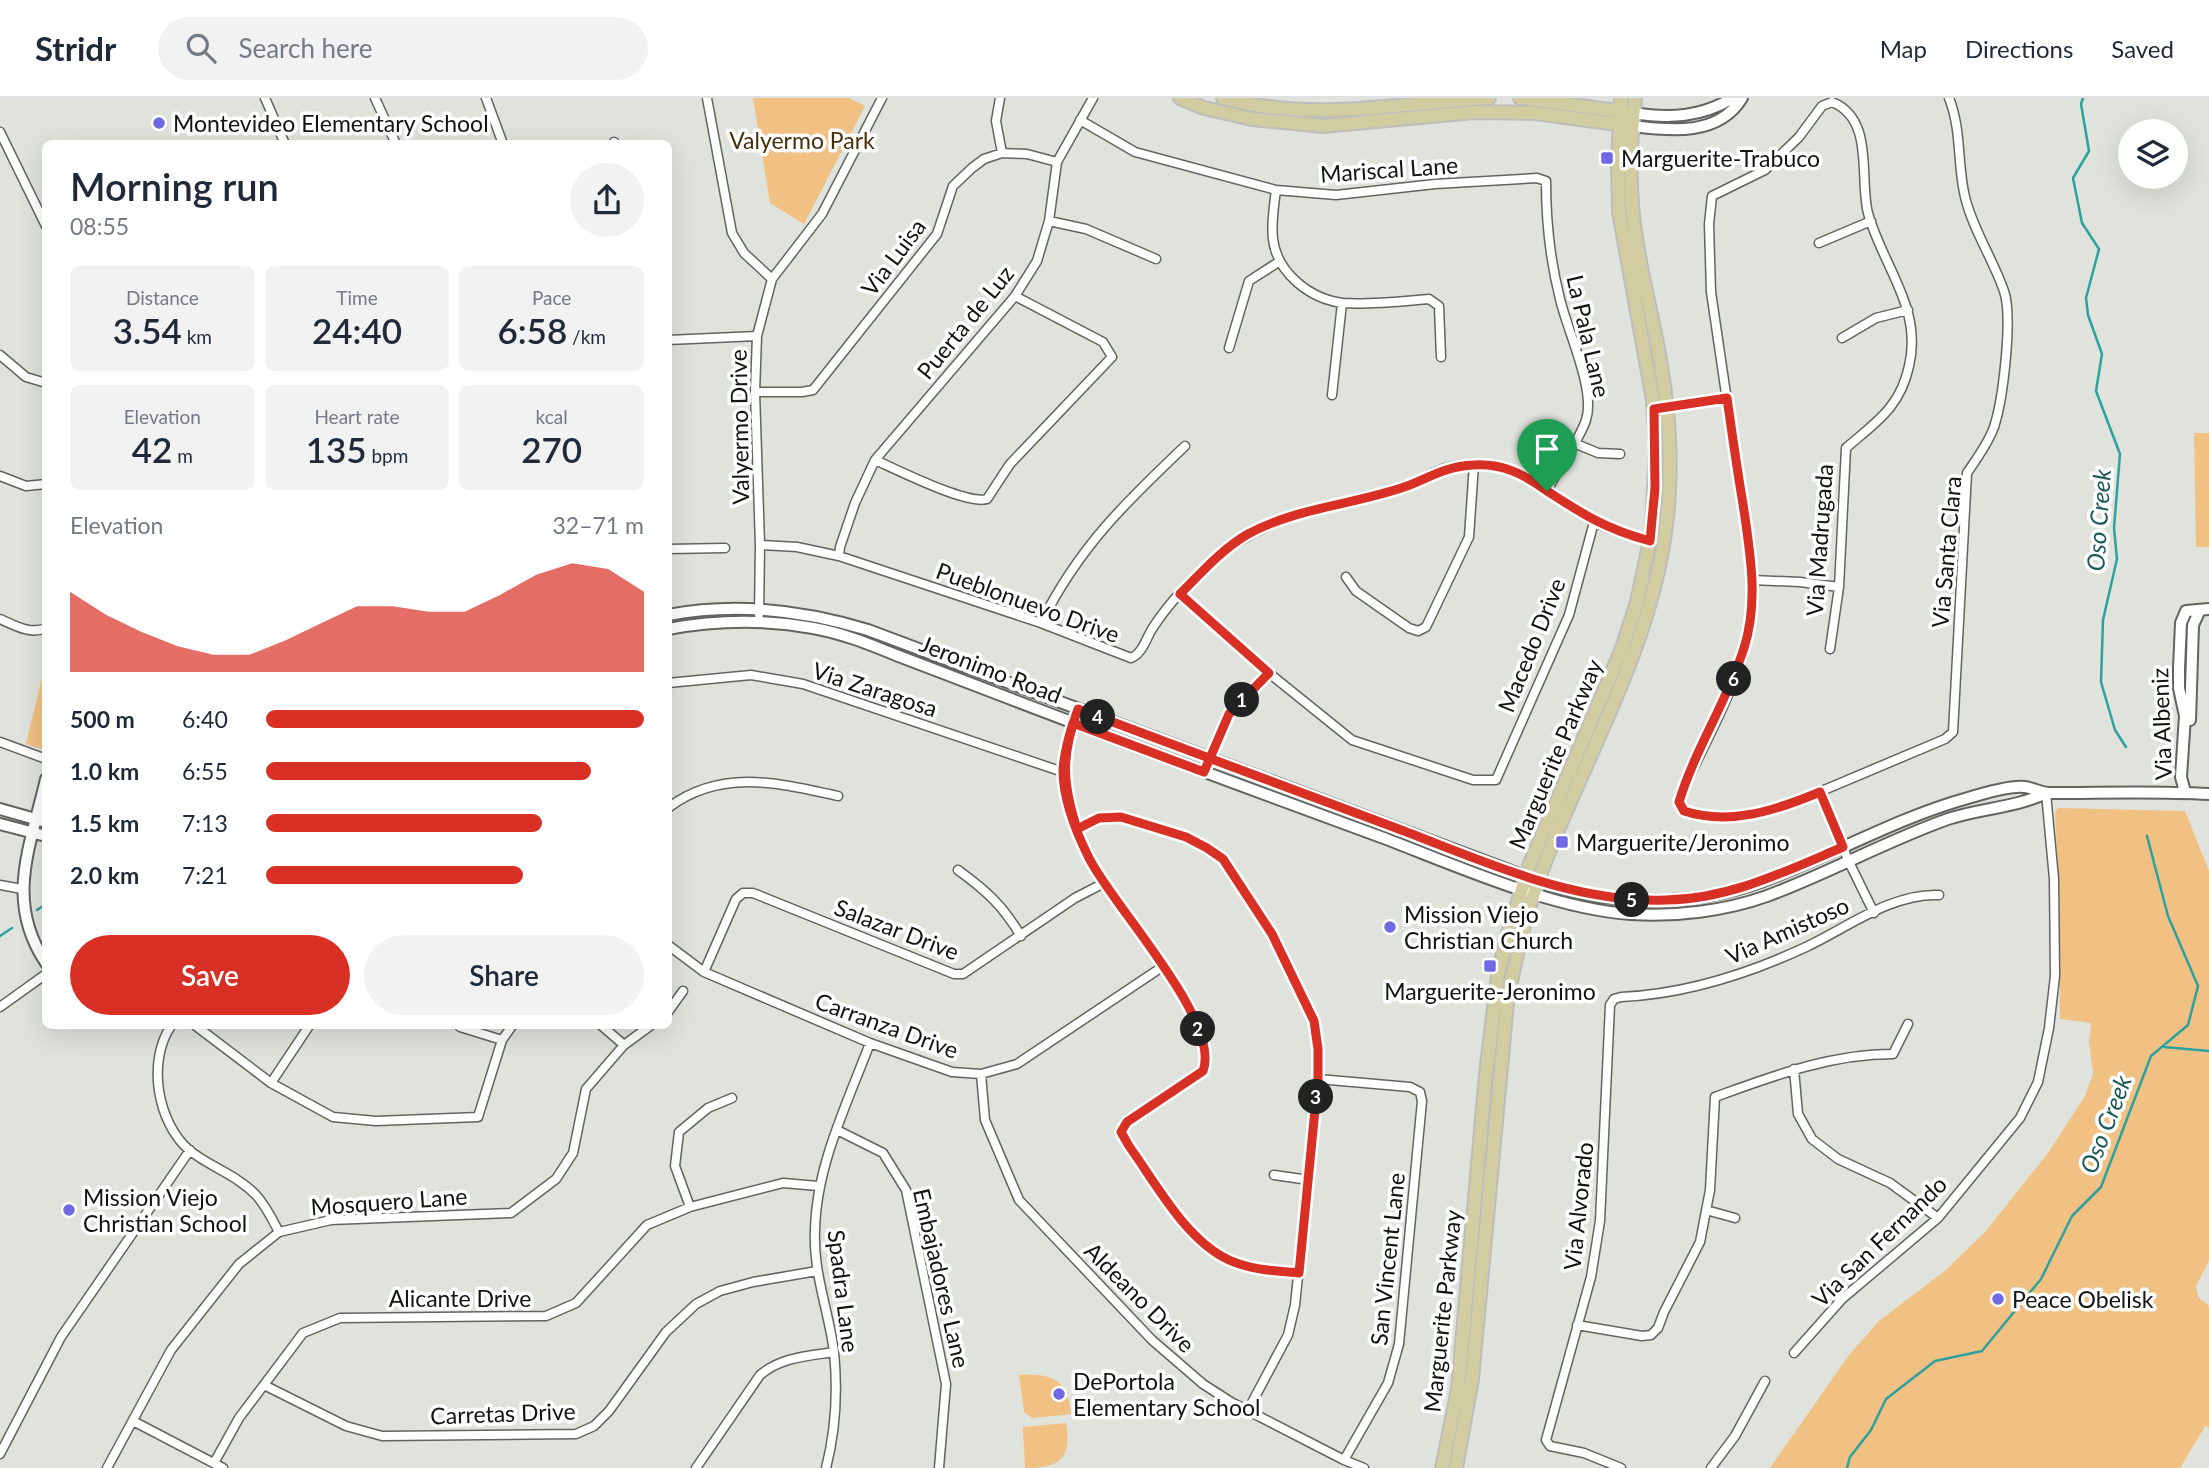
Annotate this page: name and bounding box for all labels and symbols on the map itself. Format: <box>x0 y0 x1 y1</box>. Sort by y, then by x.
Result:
place label: Montevideo Elementary School <box>173 109 489 137</box>
marker: Montevideo Elementary School <box>151 115 167 131</box>
park label: Valyermo Park <box>729 126 875 154</box>
place label: Marguerite-Trabuco <box>1621 144 1820 172</box>
street label: Mariscal Lane <box>1319 150 1459 188</box>
marker: Marguerite-Trabuco <box>1599 150 1615 166</box>
street label: Via Luisa <box>855 213 931 301</box>
street label: Puerta de Luz <box>911 260 1019 384</box>
street label: La Pala Lane <box>1561 272 1617 400</box>
street label: Valyermo Drive <box>724 349 754 505</box>
pin <box>1517 419 1577 491</box>
street label: Via Madrugada <box>1800 463 1838 617</box>
water label: Oso Creek <box>2080 467 2116 572</box>
street label: Via Santa Clara <box>1925 475 1967 629</box>
street label: Pueblonuevo Drive <box>933 556 1123 648</box>
street label: Macedo Drive <box>1491 574 1571 716</box>
street label: Jeronimo Road <box>916 629 1066 709</box>
street label: Marguerite Parkway <box>1502 655 1608 853</box>
street label: Via Zaragosa <box>809 656 941 722</box>
pin: 6 <box>1716 662 1752 696</box>
street label: Via Albeniz <box>2145 667 2177 781</box>
pin: 1 <box>1224 682 1260 718</box>
pin: 4 <box>1080 700 1116 734</box>
place label: Marguerite/Jeronimo <box>1576 828 1789 856</box>
marker: Marguerite/Jeronimo <box>1554 834 1570 850</box>
pin: 5 <box>1614 882 1650 918</box>
street label: Via Amistoso <box>1721 890 1853 970</box>
street label: Salazar Drive <box>831 892 963 966</box>
place label: Mission Viejo Christian Church <box>1404 900 1573 954</box>
marker: Mission Viejo Christian Church <box>1382 919 1398 935</box>
marker: Marguerite-Jeronimo <box>1482 958 1498 974</box>
place label: Marguerite-Jeronimo <box>1384 977 1596 1005</box>
street label: Carranza Drive <box>812 986 962 1064</box>
pin: 2 <box>1180 1012 1216 1046</box>
water label: Oso Creek <box>2073 1070 2137 1177</box>
pin: 3 <box>1298 1080 1334 1114</box>
street label: Via Alvorado <box>1557 1141 1599 1271</box>
street label: Via San Fernando <box>1806 1170 1952 1312</box>
street label: San Vincent Lane <box>1364 1171 1410 1347</box>
street label: Mosquero Lane <box>310 1182 468 1220</box>
place label: Mission Viejo Christian School <box>83 1183 247 1237</box>
street label: Embajadores Lane <box>908 1186 976 1370</box>
marker: Mission Viejo Christian School <box>61 1202 77 1218</box>
street label: Marguerite Parkway <box>1417 1208 1467 1414</box>
street label: Spadra Lane <box>823 1228 865 1354</box>
street label: Aldeano Drive <box>1079 1236 1201 1358</box>
street label: Alicante Drive <box>389 1284 531 1312</box>
place label: Peace Obelisk <box>2012 1285 2154 1313</box>
marker: Peace Obelisk <box>1990 1291 2006 1307</box>
place label: DePortola Elementary School <box>1073 1367 1260 1421</box>
marker: DePortola Elementary School <box>1051 1386 1067 1402</box>
street label: Carretas Drive <box>430 1396 576 1430</box>

